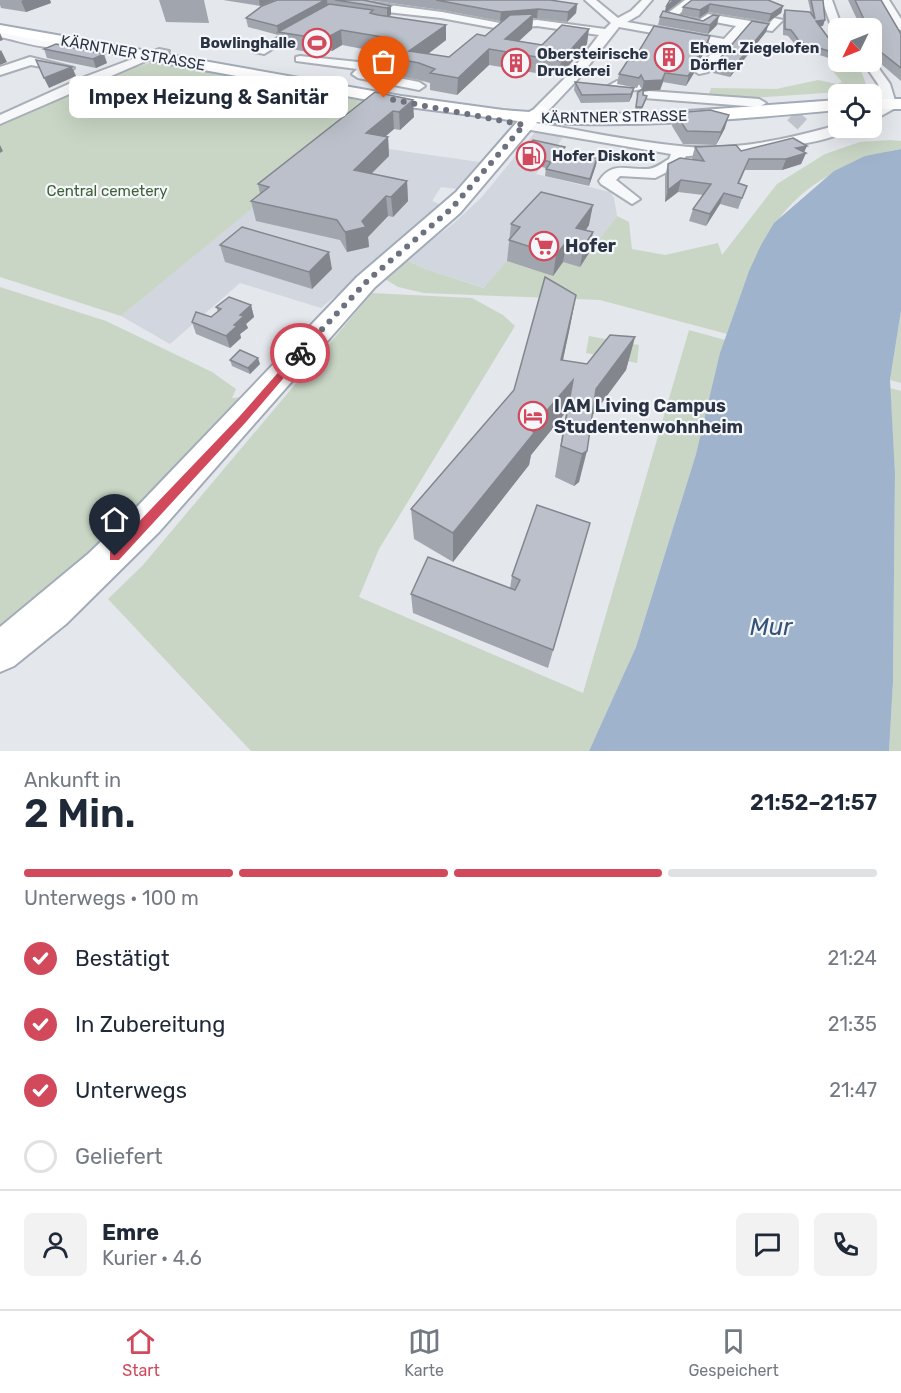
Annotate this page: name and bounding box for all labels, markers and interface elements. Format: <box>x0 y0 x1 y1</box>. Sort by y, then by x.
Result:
north arrow <box>828 18 882 72</box>
map controls <box>828 18 882 138</box>
sports icon: Bowlinghalle <box>301 27 333 59</box>
street label: KÄRNTNER STRASSE <box>59 31 207 75</box>
place label: Bowlinghalle <box>200 34 296 52</box>
pin <box>358 36 409 98</box>
place label: Ehem. Ziegelofen Dörfler <box>690 39 819 74</box>
building icon: Ehem. Ziegelofen Dörfler <box>653 41 685 73</box>
icon: bag <box>367 45 400 78</box>
place label: Obersteirische Druckerei <box>537 45 648 80</box>
building icon: Obersteirische Druckerei <box>500 47 532 79</box>
callout: Impex Heizung & Sanitär <box>69 77 348 119</box>
button: locate <box>828 84 882 138</box>
text: Impex Heizung & Sanitär <box>88 85 329 109</box>
street label: KÄRNTNER STRASSE <box>541 107 687 127</box>
fuel station icon: Hofer Diskont <box>515 140 547 172</box>
place label: Hofer Diskont <box>552 147 655 165</box>
park label: Central cemetery <box>46 182 168 200</box>
supermarket icon: Hofer <box>528 230 560 262</box>
place label: Hofer <box>565 235 616 257</box>
courier <box>270 323 330 383</box>
icon: bike <box>284 337 317 370</box>
place label: I AM Living Campus Studentenwohnheim <box>554 395 743 438</box>
hotel icon: I AM Living Campus Studentenwohnheim <box>517 400 549 432</box>
pin <box>89 494 140 556</box>
icon: home <box>98 503 131 536</box>
water label: Mur <box>750 613 793 641</box>
text: Ankunft in <box>24 768 121 792</box>
text: 21:52–21:57 <box>750 789 877 816</box>
text: 2 Min. <box>24 791 135 837</box>
text: Unterwegs · 100 m <box>24 886 199 910</box>
icon: check <box>24 942 57 975</box>
text: Bestätigt <box>75 945 170 972</box>
text: 21:24 <box>828 946 877 970</box>
icon: check <box>24 1008 57 1041</box>
text: In Zubereitung <box>75 1011 225 1038</box>
text: 21:35 <box>828 1012 877 1036</box>
icon: check <box>24 1074 57 1107</box>
text: Unterwegs <box>75 1077 187 1104</box>
text: 21:47 <box>829 1078 877 1102</box>
text: Geliefert <box>75 1143 163 1170</box>
button: person <box>24 1213 87 1276</box>
button: chat <box>736 1213 799 1276</box>
button: phone <box>814 1213 877 1276</box>
text: Emre <box>102 1219 159 1246</box>
text: Kurier · 4.6 <box>102 1246 202 1270</box>
tab: Start <box>122 1325 160 1380</box>
tab: Karte <box>404 1325 444 1380</box>
tab: Gespeichert <box>688 1325 779 1380</box>

